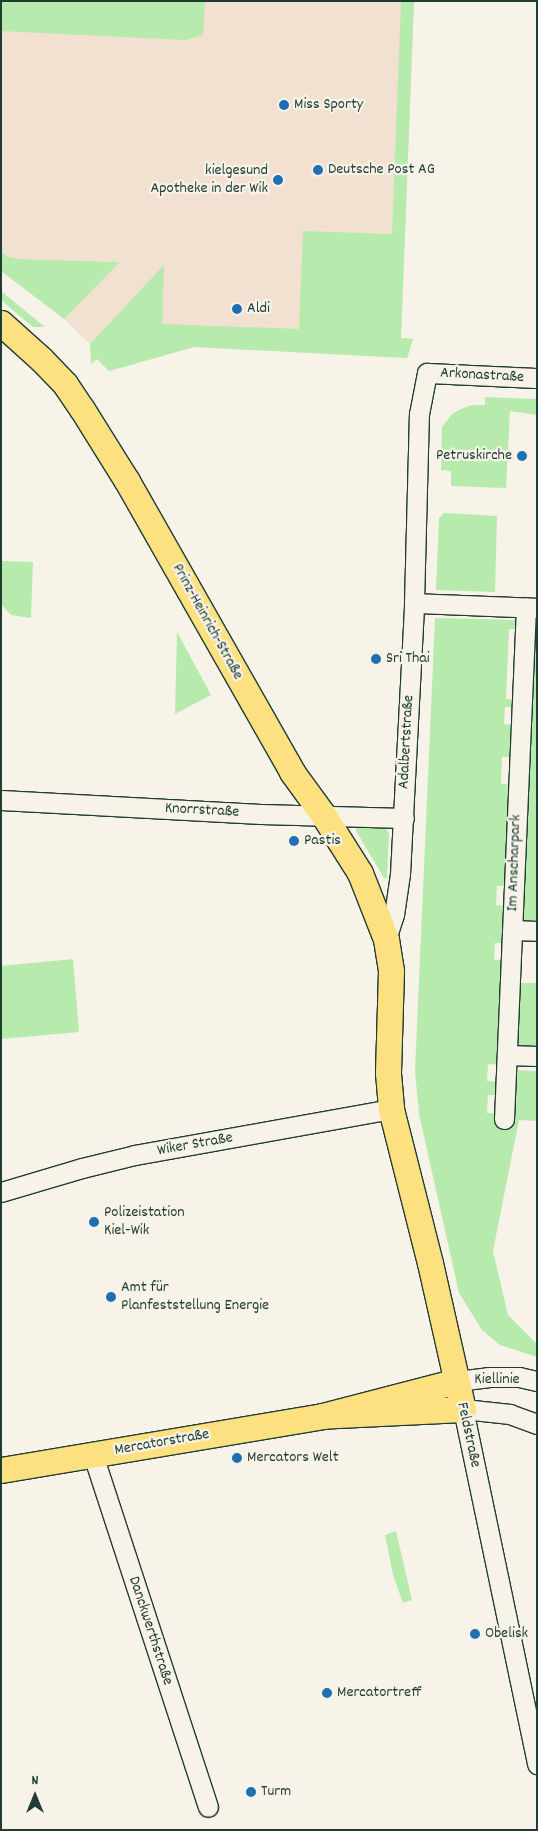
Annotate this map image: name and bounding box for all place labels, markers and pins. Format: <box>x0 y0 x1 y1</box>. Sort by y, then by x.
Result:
place label: Miss Sporty <box>294 95 363 115</box>
marker: Miss Sporty <box>278 99 290 111</box>
place label: Deutsche Post AG <box>328 160 435 180</box>
place label: kielgesund Apotheke in der Wik <box>150 161 268 199</box>
marker: Deutsche Post AG <box>312 164 324 176</box>
marker: kielgesund Apotheke in der Wik <box>272 174 284 186</box>
place label: Aldi <box>247 299 270 319</box>
marker: Aldi <box>231 303 243 315</box>
place label: Petruskirche <box>436 446 512 466</box>
marker: Petruskirche <box>516 450 528 462</box>
place label: Sri Thai <box>386 649 430 669</box>
marker: Sri Thai <box>370 653 382 665</box>
place label: Pastis <box>304 831 341 851</box>
marker: Pastis <box>288 835 300 847</box>
place label: Polizeistation Kiel-Wik <box>104 1203 185 1241</box>
marker: Polizeistation Kiel-Wik <box>88 1216 100 1228</box>
place label: Amt für Planfeststellung Energie <box>121 1278 269 1316</box>
marker: Amt für Planfeststellung Energie <box>105 1291 117 1303</box>
place label: Mercators Welt <box>247 1448 339 1468</box>
marker: Mercators Welt <box>231 1452 243 1464</box>
place label: Obelisk <box>485 1624 528 1644</box>
marker: Obelisk <box>469 1628 481 1640</box>
place label: Mercatortreff <box>337 1683 422 1703</box>
marker: Mercatortreff <box>321 1687 333 1699</box>
place label: Turm <box>261 1782 291 1802</box>
marker: Turm <box>245 1786 257 1798</box>

